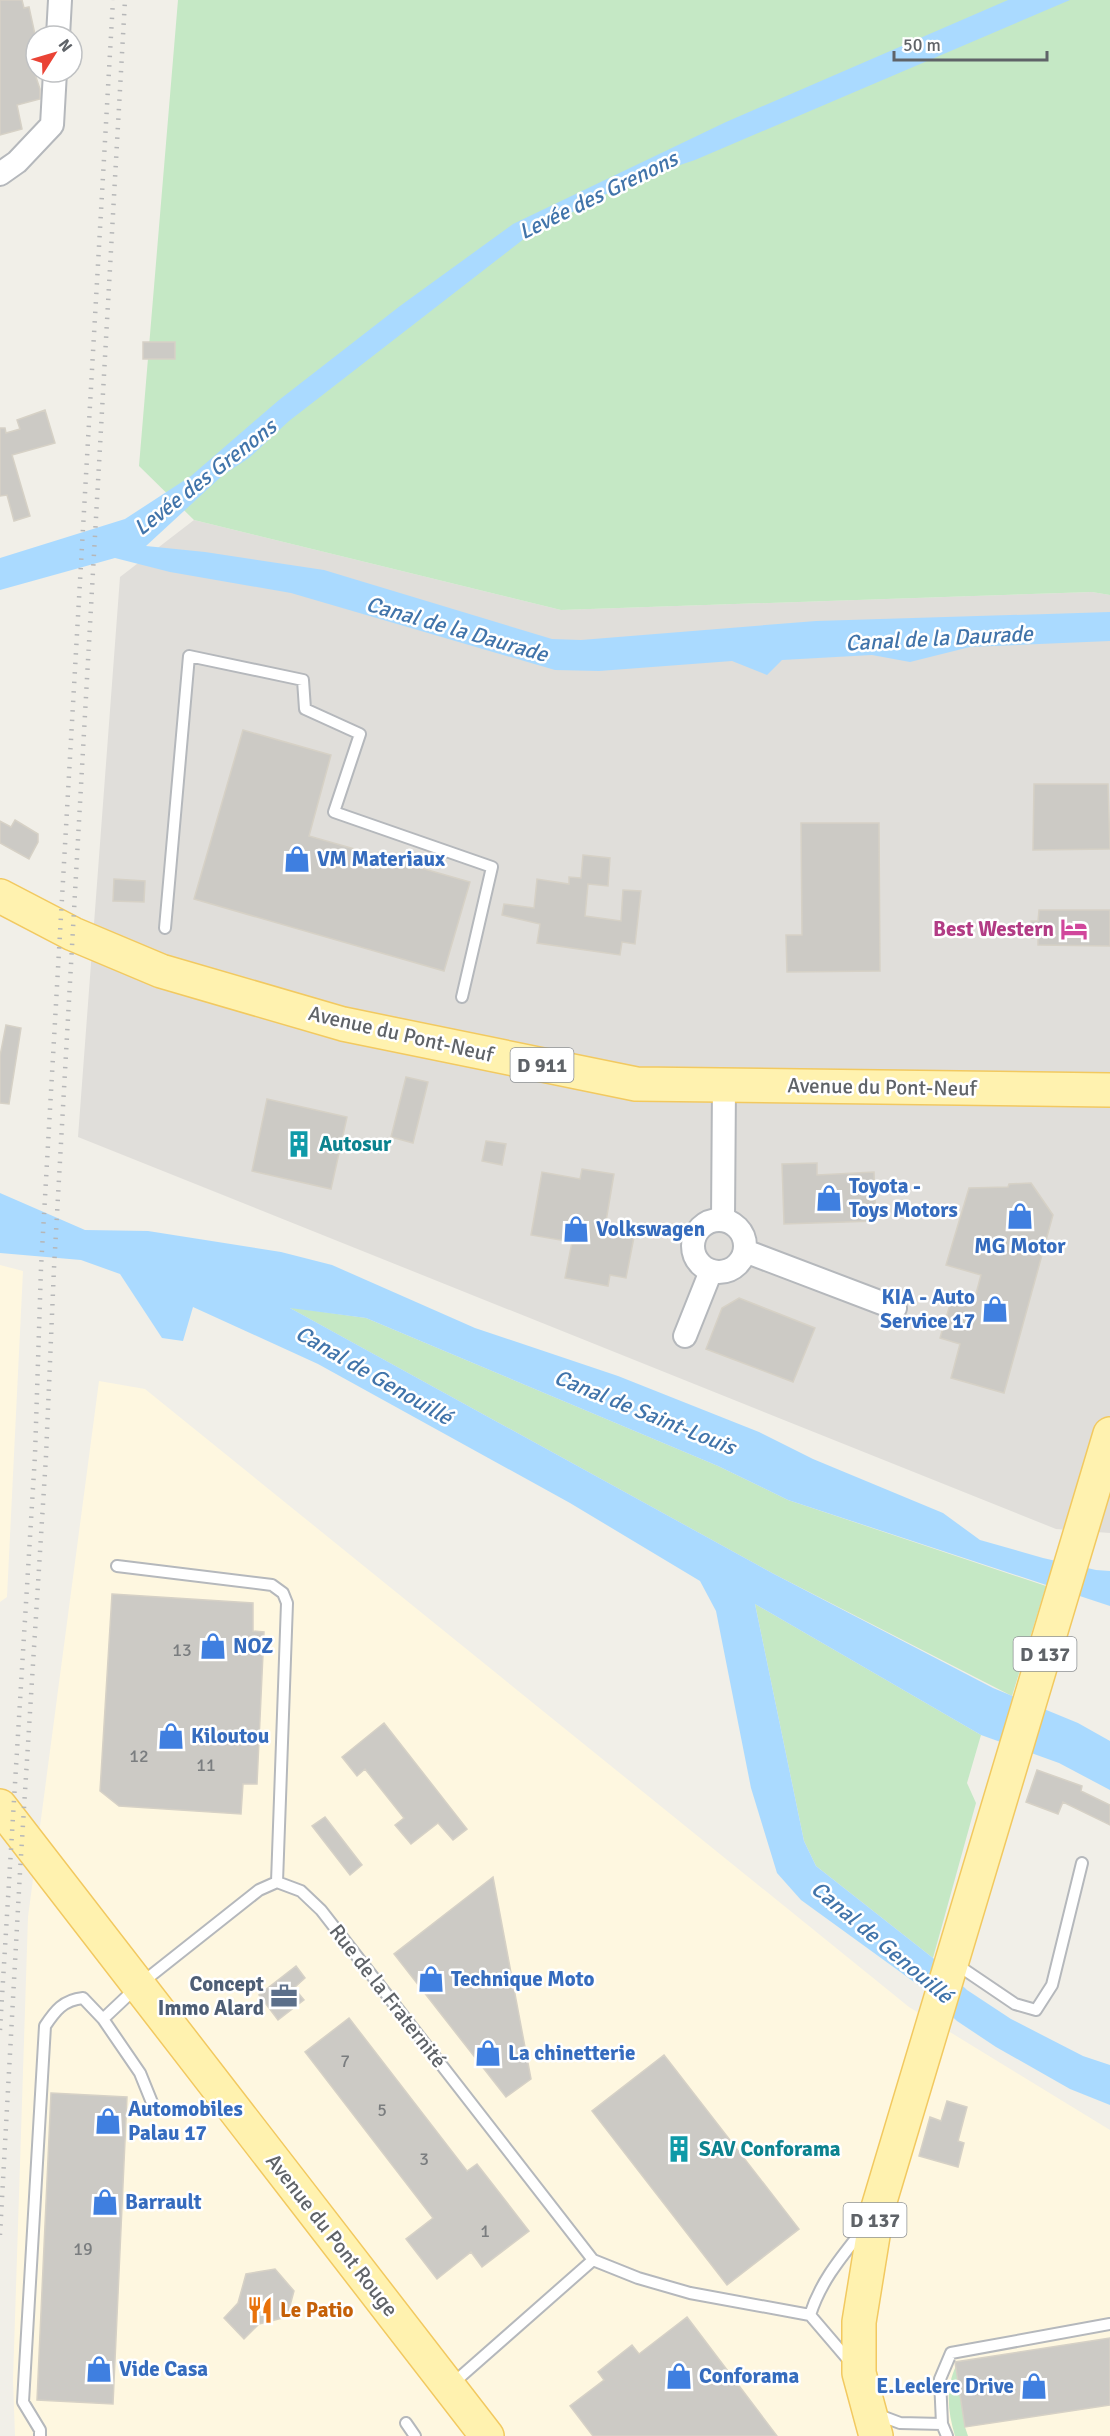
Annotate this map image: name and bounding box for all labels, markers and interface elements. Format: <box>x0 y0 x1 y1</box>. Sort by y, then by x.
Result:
north arrow <box>24 24 84 84</box>
scale bar <box>894 24 1047 62</box>
text: 50 m <box>903 34 941 56</box>
text: N <box>54 35 77 56</box>
water label: Levée des Grenons <box>514 144 684 245</box>
water label: Levée des Grenons <box>128 412 283 541</box>
water label: Canal de la Daurade <box>363 590 552 668</box>
water label: Canal de la Daurade <box>845 620 1034 656</box>
shop icon: VM Materiaux <box>282 844 312 874</box>
place label: VM Materiaux <box>317 846 446 872</box>
hotel icon: Best Western <box>1059 914 1089 944</box>
place label: Best Western <box>933 916 1054 942</box>
street label: Avenue du Pont-Neuf <box>306 1000 497 1068</box>
road number: D 911 <box>510 1048 574 1082</box>
street label: Avenue du Pont-Neuf <box>787 1072 978 1102</box>
building icon: Autosur <box>284 1129 314 1159</box>
place label: Autosur <box>319 1131 392 1157</box>
place label: Toyota - Toys Motors <box>849 1173 958 1223</box>
shop icon: Toyota - Toys Motors <box>814 1183 844 1213</box>
shop icon: MG Motor <box>1005 1201 1035 1231</box>
shop icon: Volkswagen <box>561 1214 591 1244</box>
place label: Volkswagen <box>596 1216 705 1242</box>
place label: MG Motor <box>974 1233 1066 1259</box>
place label: KIA - Auto Service 17 <box>880 1284 975 1334</box>
shop icon: KIA - Auto Service 17 <box>980 1294 1010 1324</box>
water label: Canal de Genouillé <box>291 1319 459 1432</box>
water label: Canal de Saint-Louis <box>550 1363 742 1462</box>
shop icon: NOZ <box>198 1631 228 1661</box>
place label: NOZ <box>233 1633 273 1659</box>
road number: D 137 <box>1014 1637 1076 1671</box>
house number: 13 <box>172 1639 192 1661</box>
shop icon: Kiloutou <box>156 1721 186 1751</box>
place label: Kiloutou <box>191 1723 269 1749</box>
house number: 12 <box>129 1745 149 1767</box>
house number: 11 <box>196 1754 216 1776</box>
water label: Canal de Genouillé <box>806 1875 960 2010</box>
street label: Rue de la Fraternité <box>324 1919 452 2073</box>
shop icon: Technique Moto <box>416 1964 446 1994</box>
place label: Technique Moto <box>451 1966 594 1992</box>
place label: Concept Immo Alard <box>158 1971 264 2021</box>
office icon: Concept Immo Alard <box>269 1981 299 2011</box>
shop icon: La chinetterie <box>473 2038 503 2068</box>
place label: La chinetterie <box>508 2040 635 2066</box>
house number: 7 <box>340 2050 350 2072</box>
place label: Automobiles Palau 17 <box>128 2096 243 2146</box>
house number: 5 <box>377 2099 387 2121</box>
shop icon: Automobiles Palau 17 <box>93 2106 123 2136</box>
building icon: SAV Conforama <box>664 2134 694 2164</box>
place label: SAV Conforama <box>699 2136 841 2162</box>
street label: Avenue du Pont Rouge <box>260 2148 404 2322</box>
house number: 3 <box>419 2148 429 2170</box>
shop icon: Barrault <box>90 2187 120 2217</box>
place label: Barrault <box>125 2189 202 2215</box>
road number: D 137 <box>844 2203 906 2237</box>
house number: 1 <box>480 2220 490 2242</box>
house number: 19 <box>73 2238 93 2260</box>
restaurant icon: Le Patio <box>245 2295 275 2325</box>
place label: Le Patio <box>280 2297 354 2323</box>
shop icon: Vide Casa <box>84 2354 114 2384</box>
place label: Vide Casa <box>119 2356 208 2382</box>
shop icon: Conforama <box>664 2361 694 2391</box>
place label: Conforama <box>699 2363 799 2389</box>
shop icon: E.Leclerc Drive <box>1019 2371 1049 2401</box>
place label: E.Leclerc Drive <box>876 2373 1014 2399</box>

